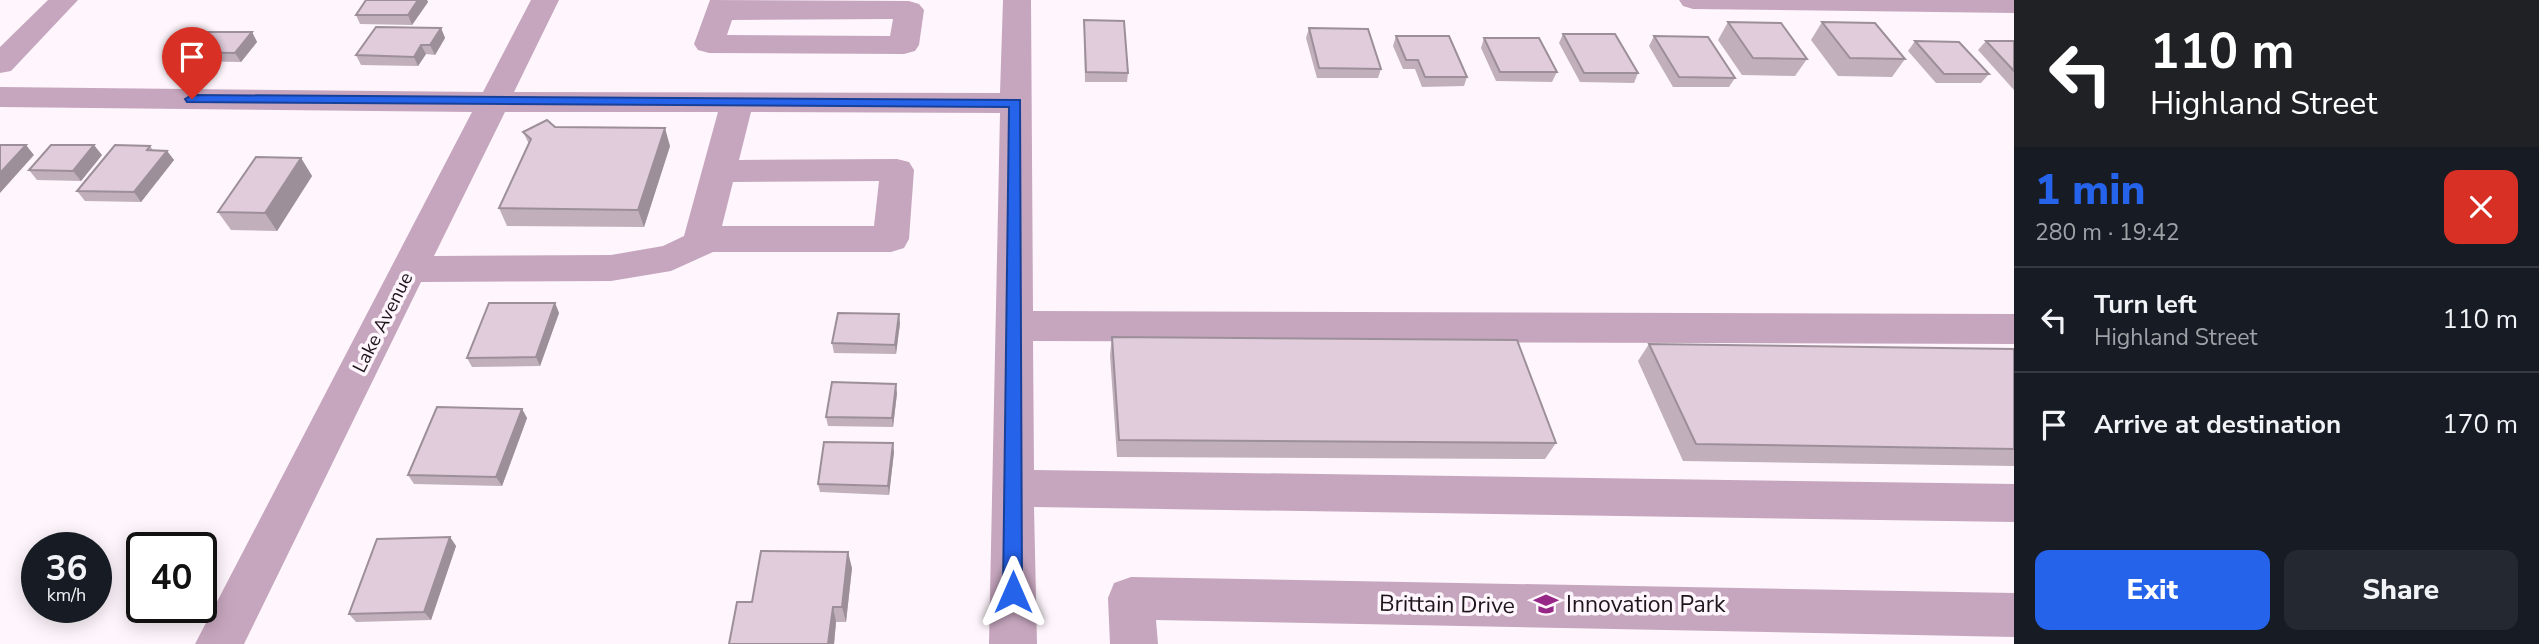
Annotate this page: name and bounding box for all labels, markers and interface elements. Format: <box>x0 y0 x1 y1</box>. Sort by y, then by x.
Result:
text: 110 m <box>2150 18 2294 85</box>
pin <box>162 27 222 99</box>
icon: left <box>2035 28 2126 119</box>
icon: arrive <box>173 38 211 76</box>
text: Highland Street <box>2150 82 2378 125</box>
text: 1 min <box>2035 162 2145 219</box>
button: close <box>2444 170 2518 244</box>
text: 280 m · 19:42 <box>2035 217 2180 248</box>
street label: Lake Avenue <box>346 268 419 377</box>
text: Turn left <box>2094 287 2197 322</box>
icon: left <box>2035 301 2073 339</box>
text: 110 m <box>2442 302 2518 337</box>
text: Highland Street <box>2094 322 2258 353</box>
icon: arrive <box>2035 406 2073 444</box>
text: Arrive at destination <box>2094 407 2341 442</box>
text: 170 m <box>2442 407 2518 442</box>
speed limit sign: 40 <box>126 532 217 623</box>
text: 36 <box>45 545 88 592</box>
button: Exit <box>2035 550 2270 630</box>
button: Share <box>2284 550 2518 630</box>
position arrow <box>976 555 1050 629</box>
text: km/h <box>47 583 86 607</box>
street label: Brittain Drive <box>1379 588 1515 621</box>
place label: Innovation Park <box>1566 589 1726 620</box>
school or university icon: Innovation Park <box>1532 590 1560 618</box>

